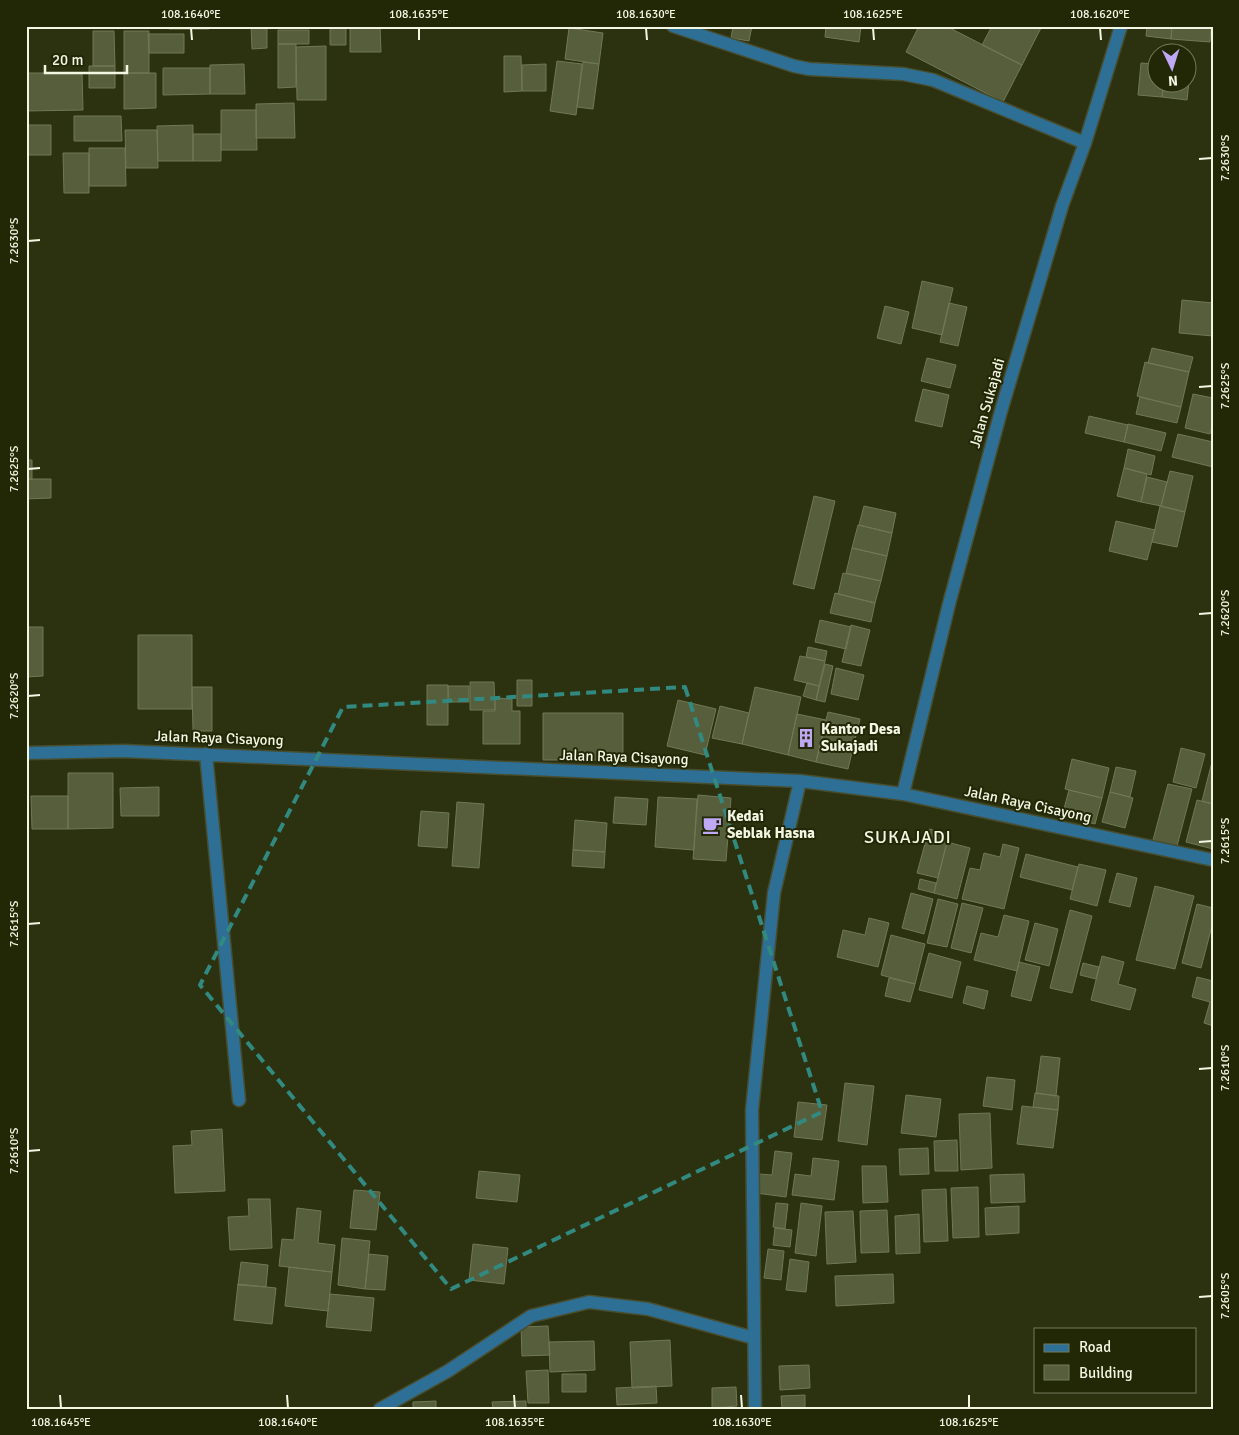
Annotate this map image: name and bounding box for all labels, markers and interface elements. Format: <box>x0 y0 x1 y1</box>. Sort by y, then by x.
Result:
text: 108.1640°E <box>161 7 221 22</box>
text: 108.1635°E <box>389 7 449 22</box>
text: 108.1630°E <box>616 7 676 22</box>
text: 108.1625°E <box>843 7 903 22</box>
text: 108.1620°E <box>1070 7 1130 22</box>
scale bar <box>45 42 128 74</box>
north arrow <box>1146 42 1196 92</box>
text: 20 m <box>52 51 83 69</box>
text: N <box>1167 72 1178 89</box>
text: 7.2630°S <box>1218 134 1233 181</box>
text: 7.2630°S <box>7 217 22 264</box>
street label: Jalan Sukajadi <box>966 356 1008 450</box>
text: 7.2625°S <box>1218 362 1233 409</box>
text: 7.2625°S <box>7 445 22 492</box>
text: 7.2620°S <box>1218 589 1233 636</box>
text: 7.2620°S <box>7 672 22 719</box>
place label: Kantor Desa Sukajadi <box>821 720 901 755</box>
street label: Jalan Raya Cisayong <box>154 727 284 749</box>
building icon: Kantor Desa Sukajadi <box>795 727 817 749</box>
street label: Jalan Raya Cisayong <box>559 746 689 768</box>
street label: Jalan Raya Cisayong <box>963 782 1093 826</box>
place label: Kedai Seblak Hasna <box>727 807 815 842</box>
cafe icon: Kedai Seblak Hasna <box>701 814 723 836</box>
text: 7.2615°S <box>1218 817 1233 864</box>
district label: SUKAJADI <box>864 826 952 848</box>
text: 7.2615°S <box>7 900 22 947</box>
text: 7.2610°S <box>1218 1044 1233 1091</box>
text: 7.2610°S <box>7 1127 22 1174</box>
text: 7.2605°S <box>1218 1272 1233 1319</box>
legend <box>1034 1328 1196 1392</box>
text: Road <box>1079 1338 1111 1356</box>
text: Building <box>1079 1364 1133 1382</box>
text: 108.1645°E <box>31 1415 91 1430</box>
text: 108.1640°E <box>258 1415 318 1430</box>
text: 108.1635°E <box>485 1415 545 1430</box>
text: 108.1630°E <box>712 1415 772 1430</box>
text: 108.1625°E <box>939 1415 999 1430</box>

